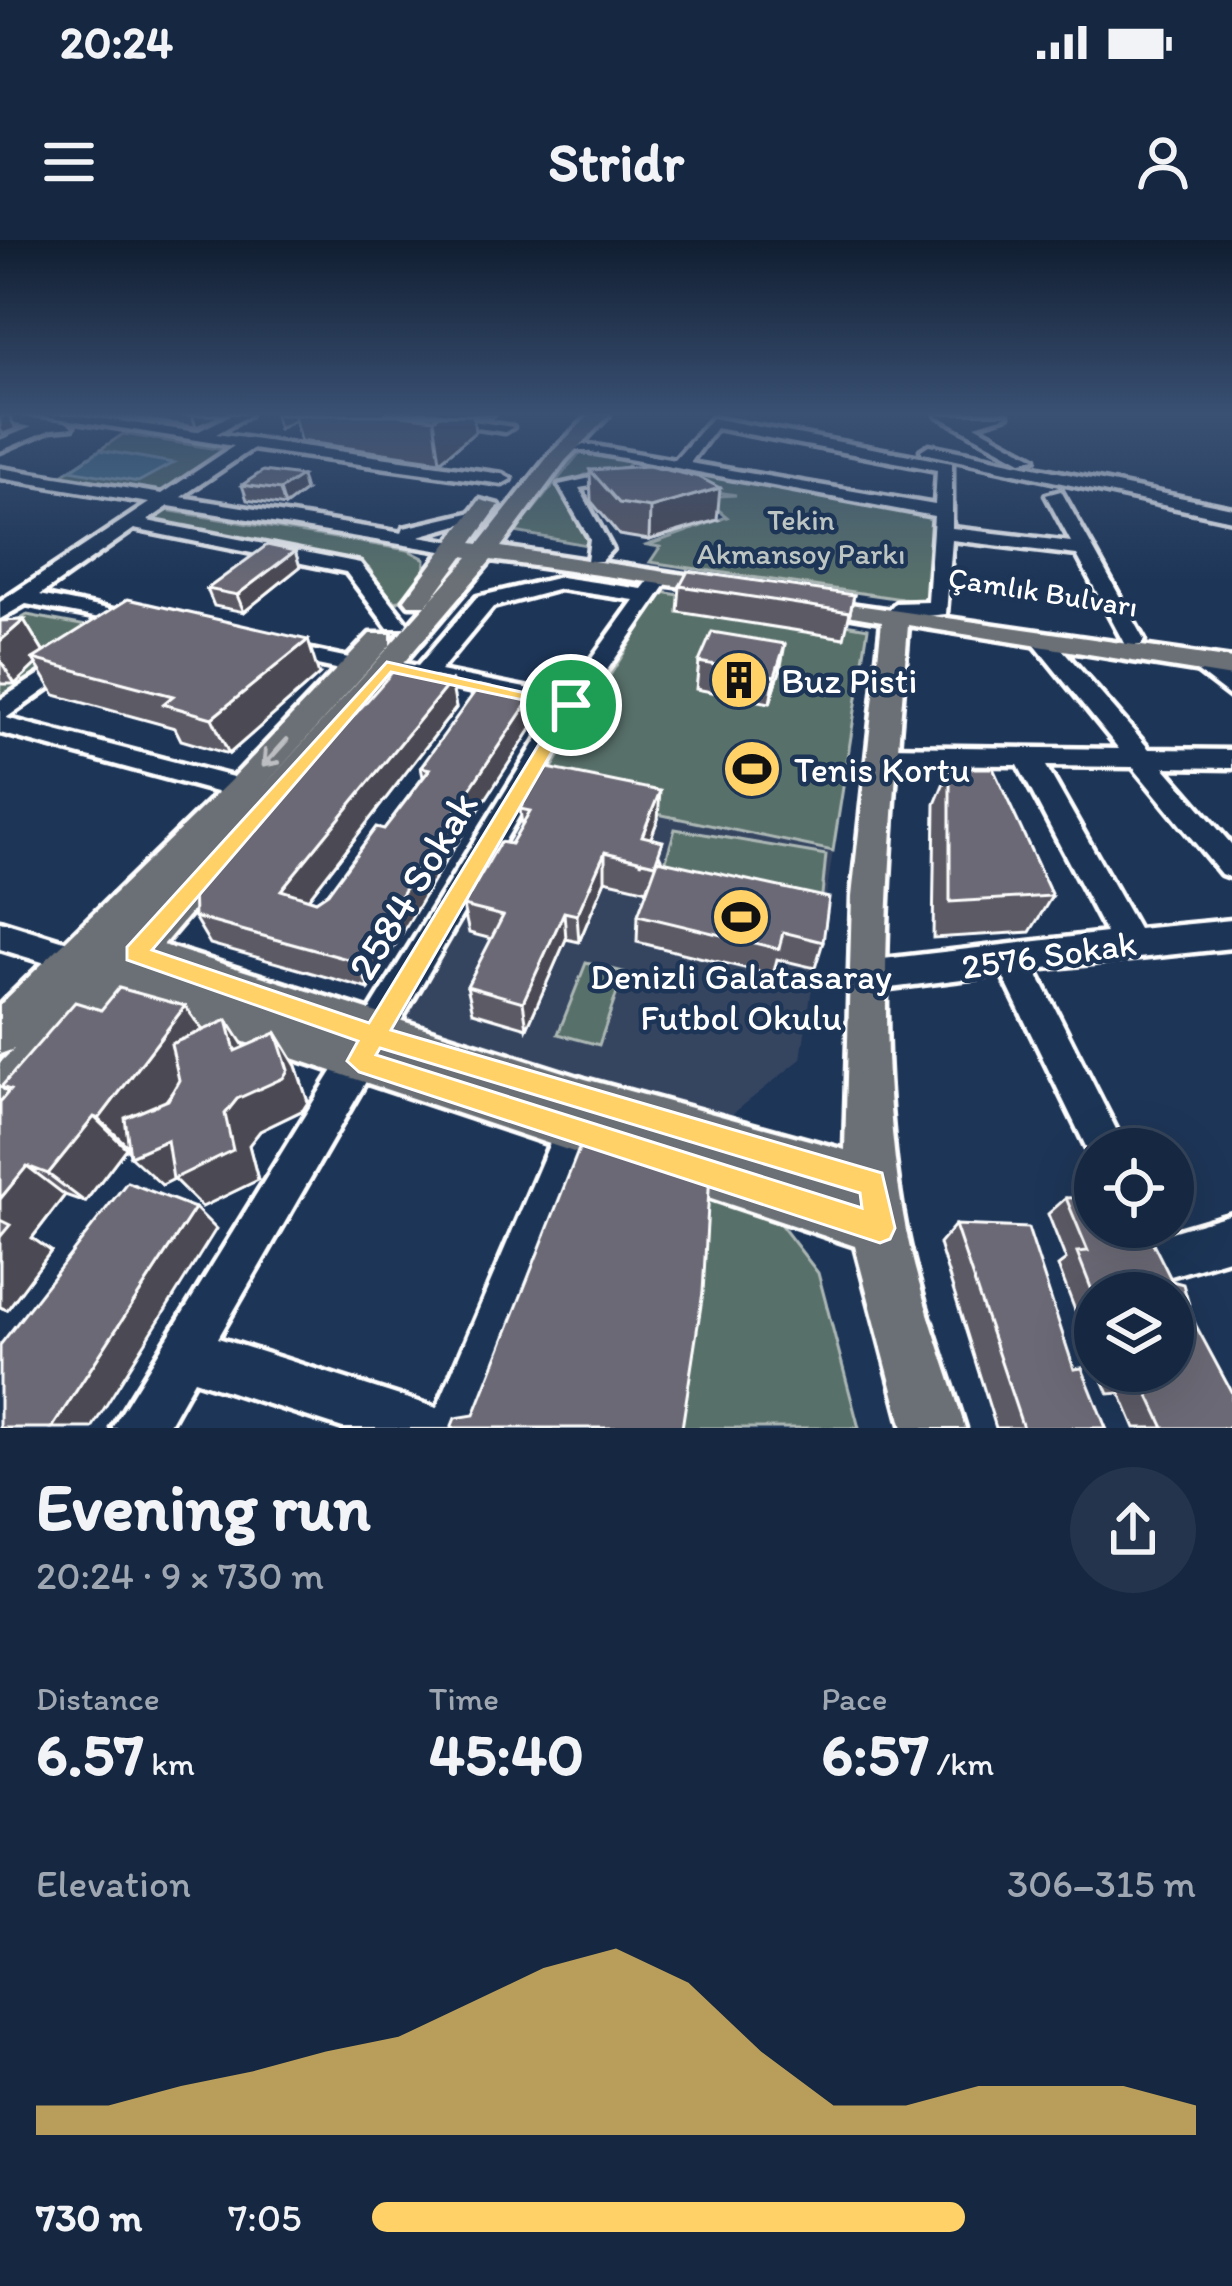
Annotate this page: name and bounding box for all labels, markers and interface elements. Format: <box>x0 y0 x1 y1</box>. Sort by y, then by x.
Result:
text: 20:24 <box>60 15 173 69</box>
icon: menu <box>36 129 102 195</box>
icon: person <box>1130 129 1196 195</box>
text: Stridr <box>548 130 684 195</box>
park label: Tekin Akmansoy Parkı <box>697 501 905 572</box>
street label: Çamlık Bulvarı <box>946 558 1140 625</box>
building icon: Buz Pisti <box>708 649 770 711</box>
pin <box>520 654 622 756</box>
place label: Buz Pisti <box>781 659 917 702</box>
icon: arrive <box>538 672 604 738</box>
one-way arrow <box>262 738 289 768</box>
sports icon: Tenis Kortu <box>721 738 783 800</box>
place label: Tenis Kortu <box>794 748 970 791</box>
street label: 2584 Sokak <box>336 782 489 989</box>
sports icon: Denizli Galatasaray Futbol Okulu <box>710 886 772 948</box>
street label: 2576 Sokak <box>959 921 1139 988</box>
place label: Denizli Galatasaray Futbol Okulu <box>590 955 892 1039</box>
map controls <box>1074 1128 1194 1392</box>
button: locate <box>1074 1128 1194 1248</box>
button: layers <box>1074 1272 1194 1392</box>
text: Evening run <box>36 1467 371 1547</box>
button: share <box>1070 1467 1196 1593</box>
text: 20:24 · 9 × 730 m <box>36 1552 324 1599</box>
text: Distance <box>36 1679 160 1718</box>
text: Time <box>429 1679 499 1718</box>
text: Pace <box>821 1679 887 1718</box>
text: 6.57 <box>36 1718 144 1790</box>
text: 45:40 <box>429 1718 584 1790</box>
text: 6:57 <box>821 1718 929 1790</box>
text: km <box>144 1744 195 1783</box>
text: /km <box>929 1744 994 1783</box>
text: Elevation <box>36 1860 191 1907</box>
text: 306–315 m <box>1007 1860 1196 1907</box>
text: 730 m <box>36 2194 142 2241</box>
text: 7:05 <box>228 2194 301 2241</box>

